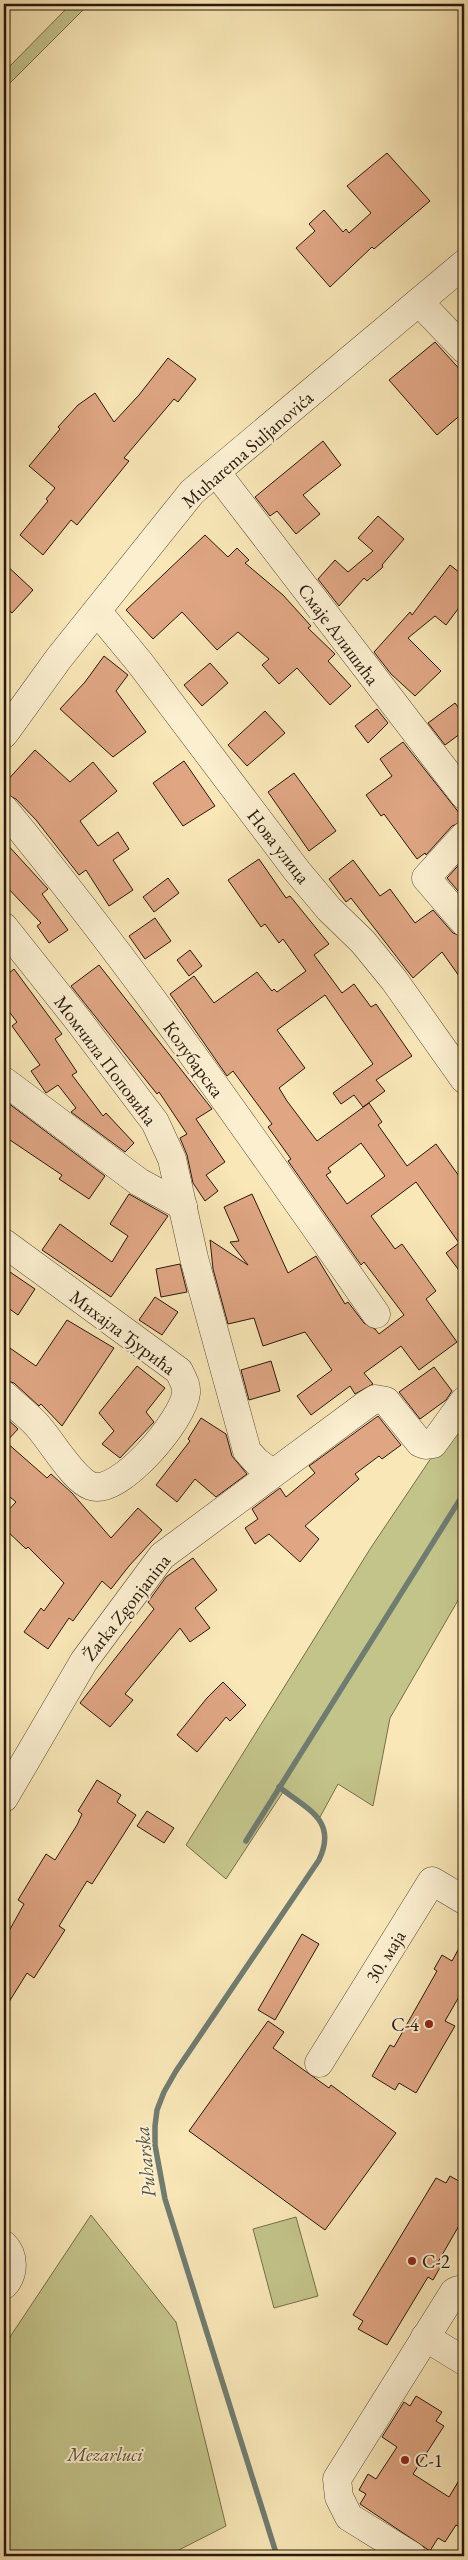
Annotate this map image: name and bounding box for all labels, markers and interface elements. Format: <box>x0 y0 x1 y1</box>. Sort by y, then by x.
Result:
street label: Muharema Suljanovića <box>176 385 319 514</box>
street label: Смаје Алишића <box>292 578 385 691</box>
street label: Нова улица <box>241 804 316 889</box>
street label: Момчила Поповића <box>49 990 163 1131</box>
street label: Колубарска <box>157 1016 230 1103</box>
street label: Михајла Ђурића <box>65 1284 181 1381</box>
street label: Žarka Zgonjanina <box>77 1548 176 1666</box>
street label: 30. маја <box>360 1925 411 1987</box>
place label: C-4 <box>391 2012 420 2037</box>
marker: C-4 <box>423 2018 435 2030</box>
water label: Puharska <box>128 2125 162 2199</box>
place label: C-2 <box>422 2249 450 2274</box>
marker: C-2 <box>406 2255 418 2267</box>
park label: Mezarluci <box>66 2442 144 2467</box>
place label: C-1 <box>415 2448 443 2473</box>
marker: C-1 <box>399 2454 411 2466</box>

